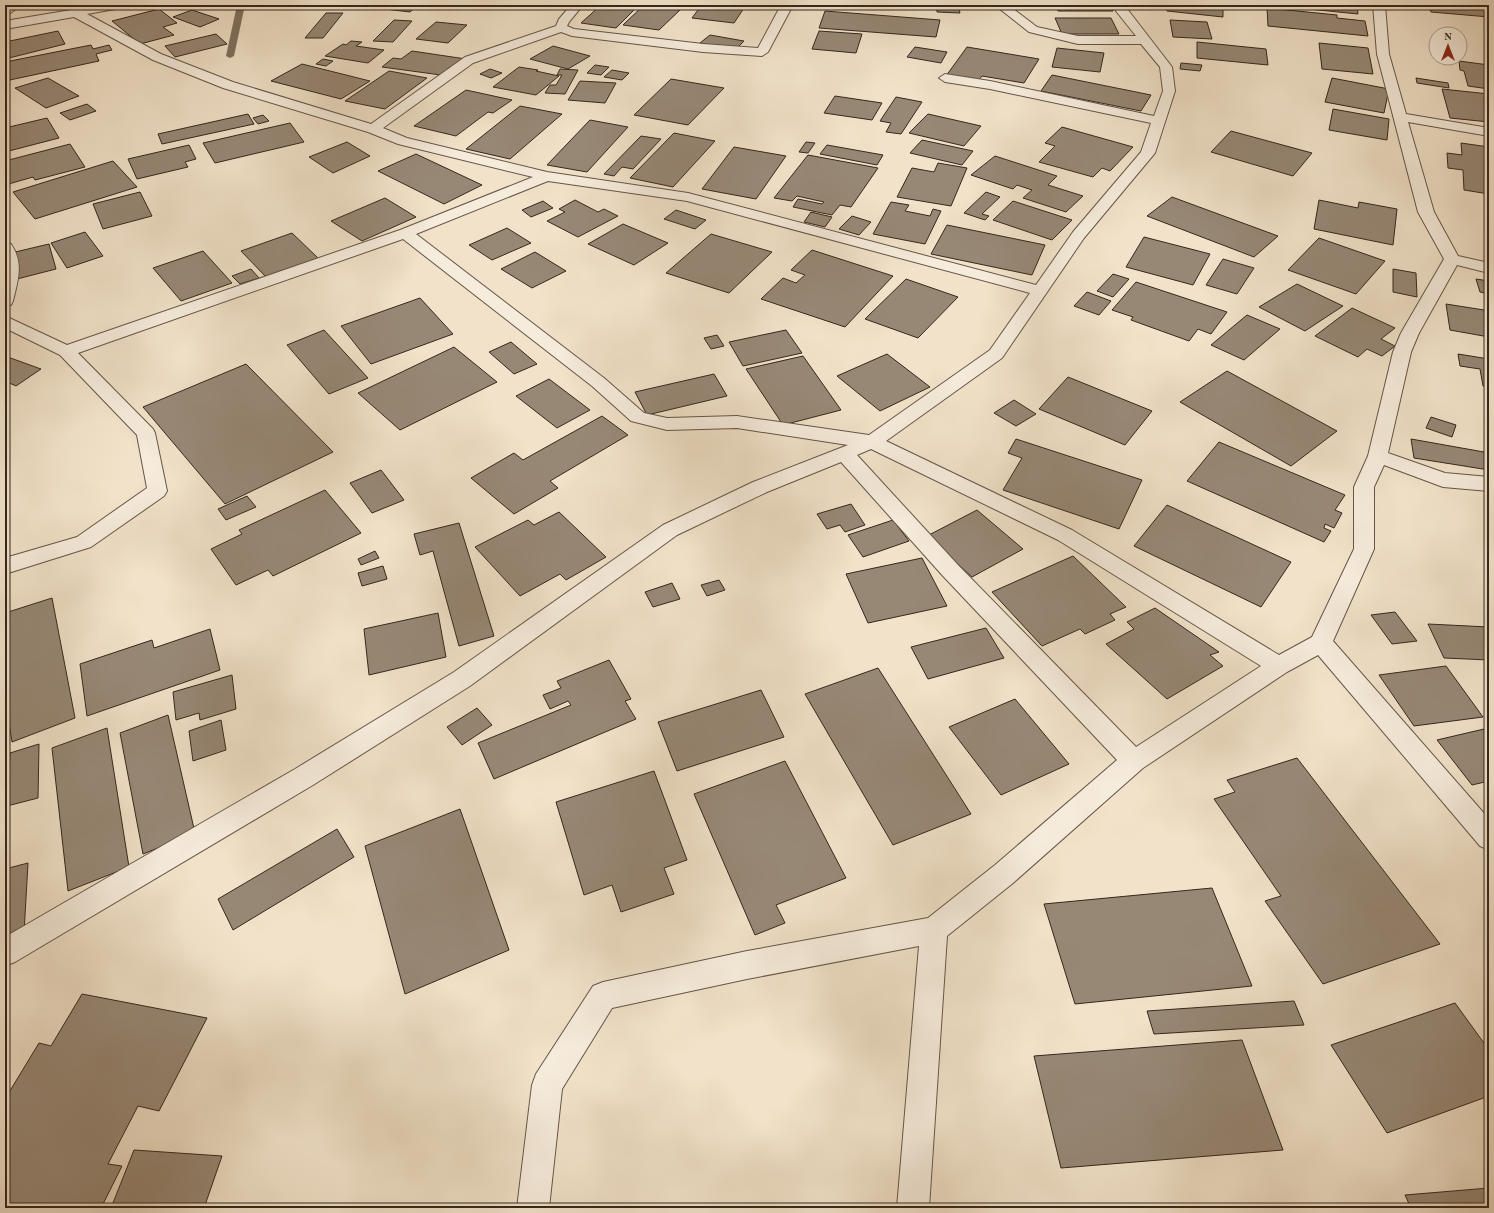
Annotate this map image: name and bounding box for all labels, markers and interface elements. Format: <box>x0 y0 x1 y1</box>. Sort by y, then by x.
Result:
north arrow <box>1428 26 1468 66</box>
text: N <box>1444 32 1453 43</box>

